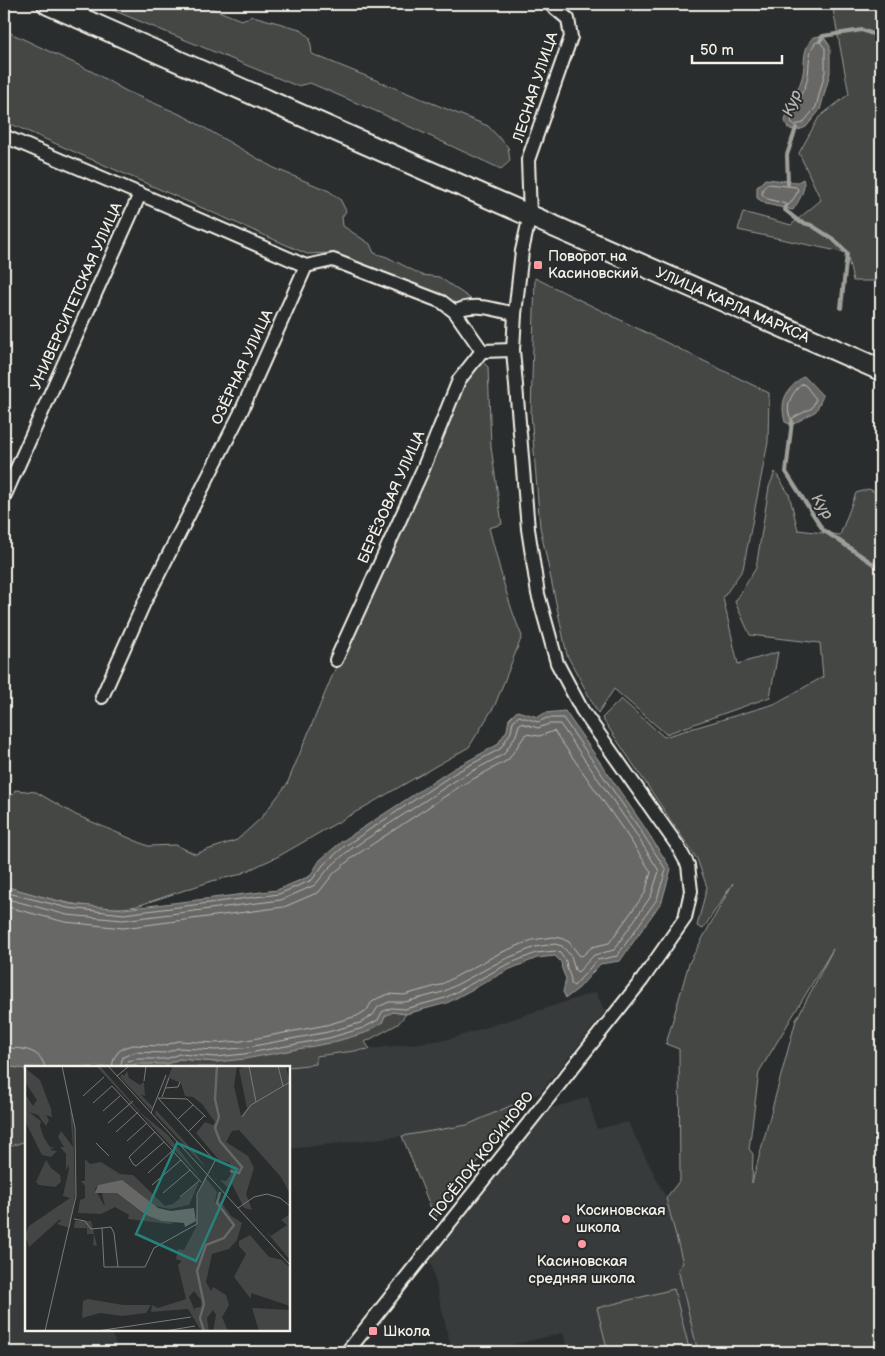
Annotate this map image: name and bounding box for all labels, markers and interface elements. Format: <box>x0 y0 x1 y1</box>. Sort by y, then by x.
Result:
street label: ЛЕСНАЯ УЛИЦА <box>508 29 563 146</box>
scale bar <box>692 32 782 64</box>
text: 50 m <box>700 41 734 60</box>
water label: Кур <box>779 88 806 119</box>
street label: УНИВЕРСИТЕТСКАЯ УЛИЦА <box>26 199 127 393</box>
place label: Поворот на Касиновский <box>548 247 639 283</box>
marker: Поворот на Касиновский <box>532 259 544 271</box>
street label: УЛИЦА КАРЛА МАРКСА <box>653 263 813 348</box>
street label: ОЗЁРНАЯ УЛИЦА <box>207 306 278 428</box>
street label: БЕРЁЗОВАЯ УЛИЦА <box>354 427 430 567</box>
water label: Кур <box>806 490 837 523</box>
inset map <box>25 1066 290 1331</box>
street label: ПОСЁЛОК КОСИНОВО <box>425 1087 538 1225</box>
place label: Косиновская школа <box>576 1201 666 1237</box>
marker: Косиновская школа <box>560 1213 572 1225</box>
marker: Касиновская средняя школа <box>576 1238 588 1250</box>
place label: Касиновская средняя школа <box>529 1252 636 1288</box>
place label: Школа <box>383 1322 430 1341</box>
marker: Школа <box>367 1325 379 1337</box>

